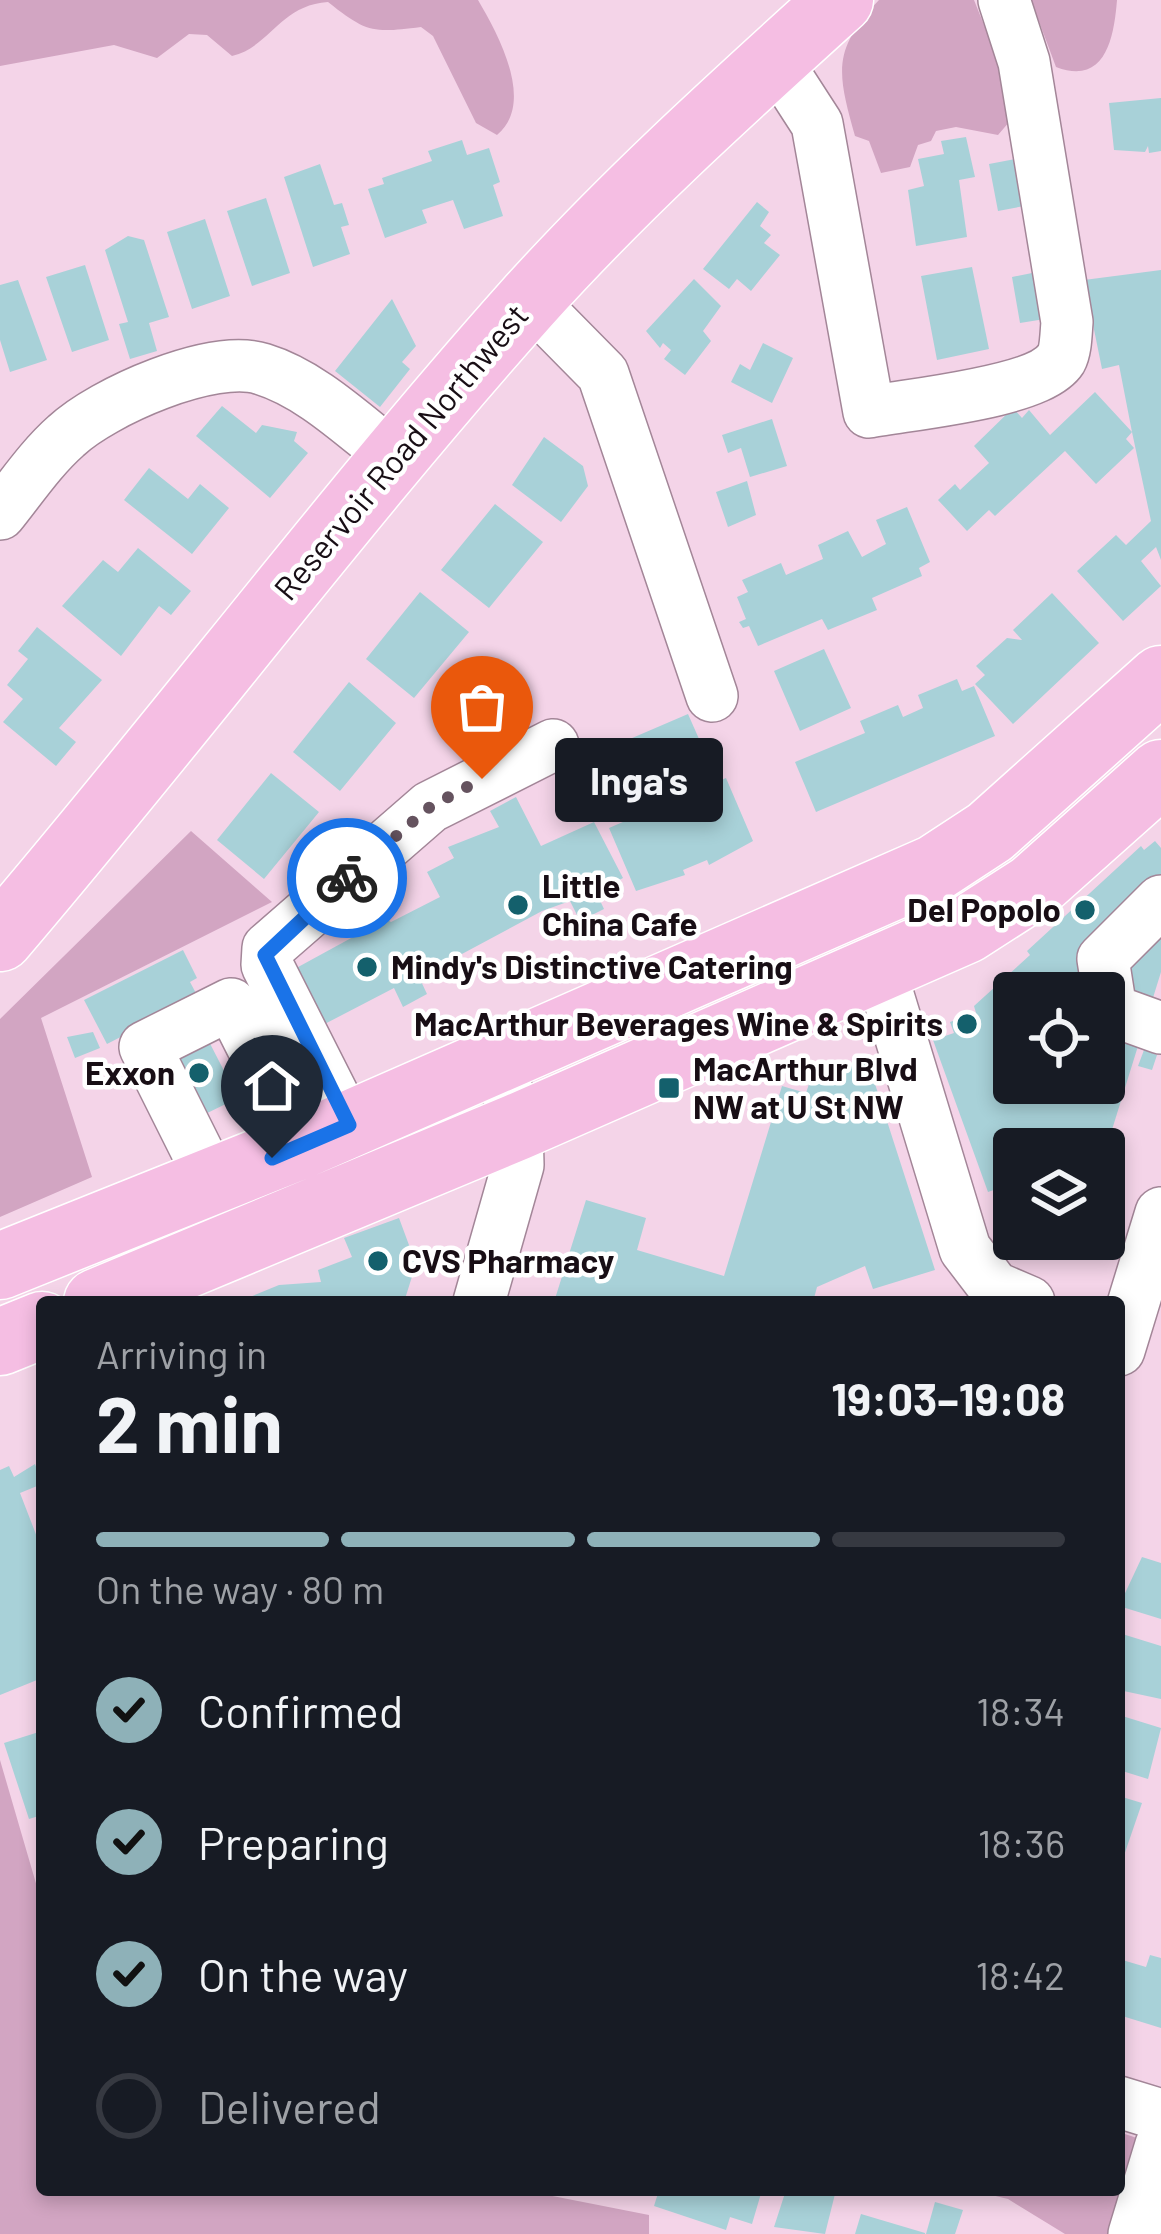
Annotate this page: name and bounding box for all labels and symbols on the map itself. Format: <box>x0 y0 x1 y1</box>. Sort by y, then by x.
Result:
street label: Reservoir Road Northwest <box>265 295 536 608</box>
pin <box>431 656 533 779</box>
callout: Inga's <box>554 737 722 821</box>
courier <box>287 818 407 938</box>
place label: Little China Cafe <box>542 865 697 943</box>
place label: Del Popolo <box>907 889 1061 929</box>
marker: Little China Cafe <box>505 892 531 918</box>
marker: Del Popolo <box>1072 897 1098 923</box>
place label: Mindy's Distinctive Catering <box>391 946 793 986</box>
marker: Mindy's Distinctive Catering <box>354 954 380 980</box>
place label: MacArthur Beverages Wine & Spirits <box>414 1003 943 1043</box>
marker: MacArthur Beverages Wine & Spirits <box>954 1011 980 1037</box>
pin <box>221 1035 323 1158</box>
place label: MacArthur Blvd NW at U St NW <box>693 1048 918 1126</box>
place label: Exxon <box>85 1052 175 1092</box>
marker: Exxon <box>186 1060 212 1086</box>
marker: MacArthur Blvd NW at U St NW <box>656 1075 682 1101</box>
place label: CVS Pharmacy <box>402 1240 615 1280</box>
marker: CVS Pharmacy <box>365 1248 391 1274</box>

